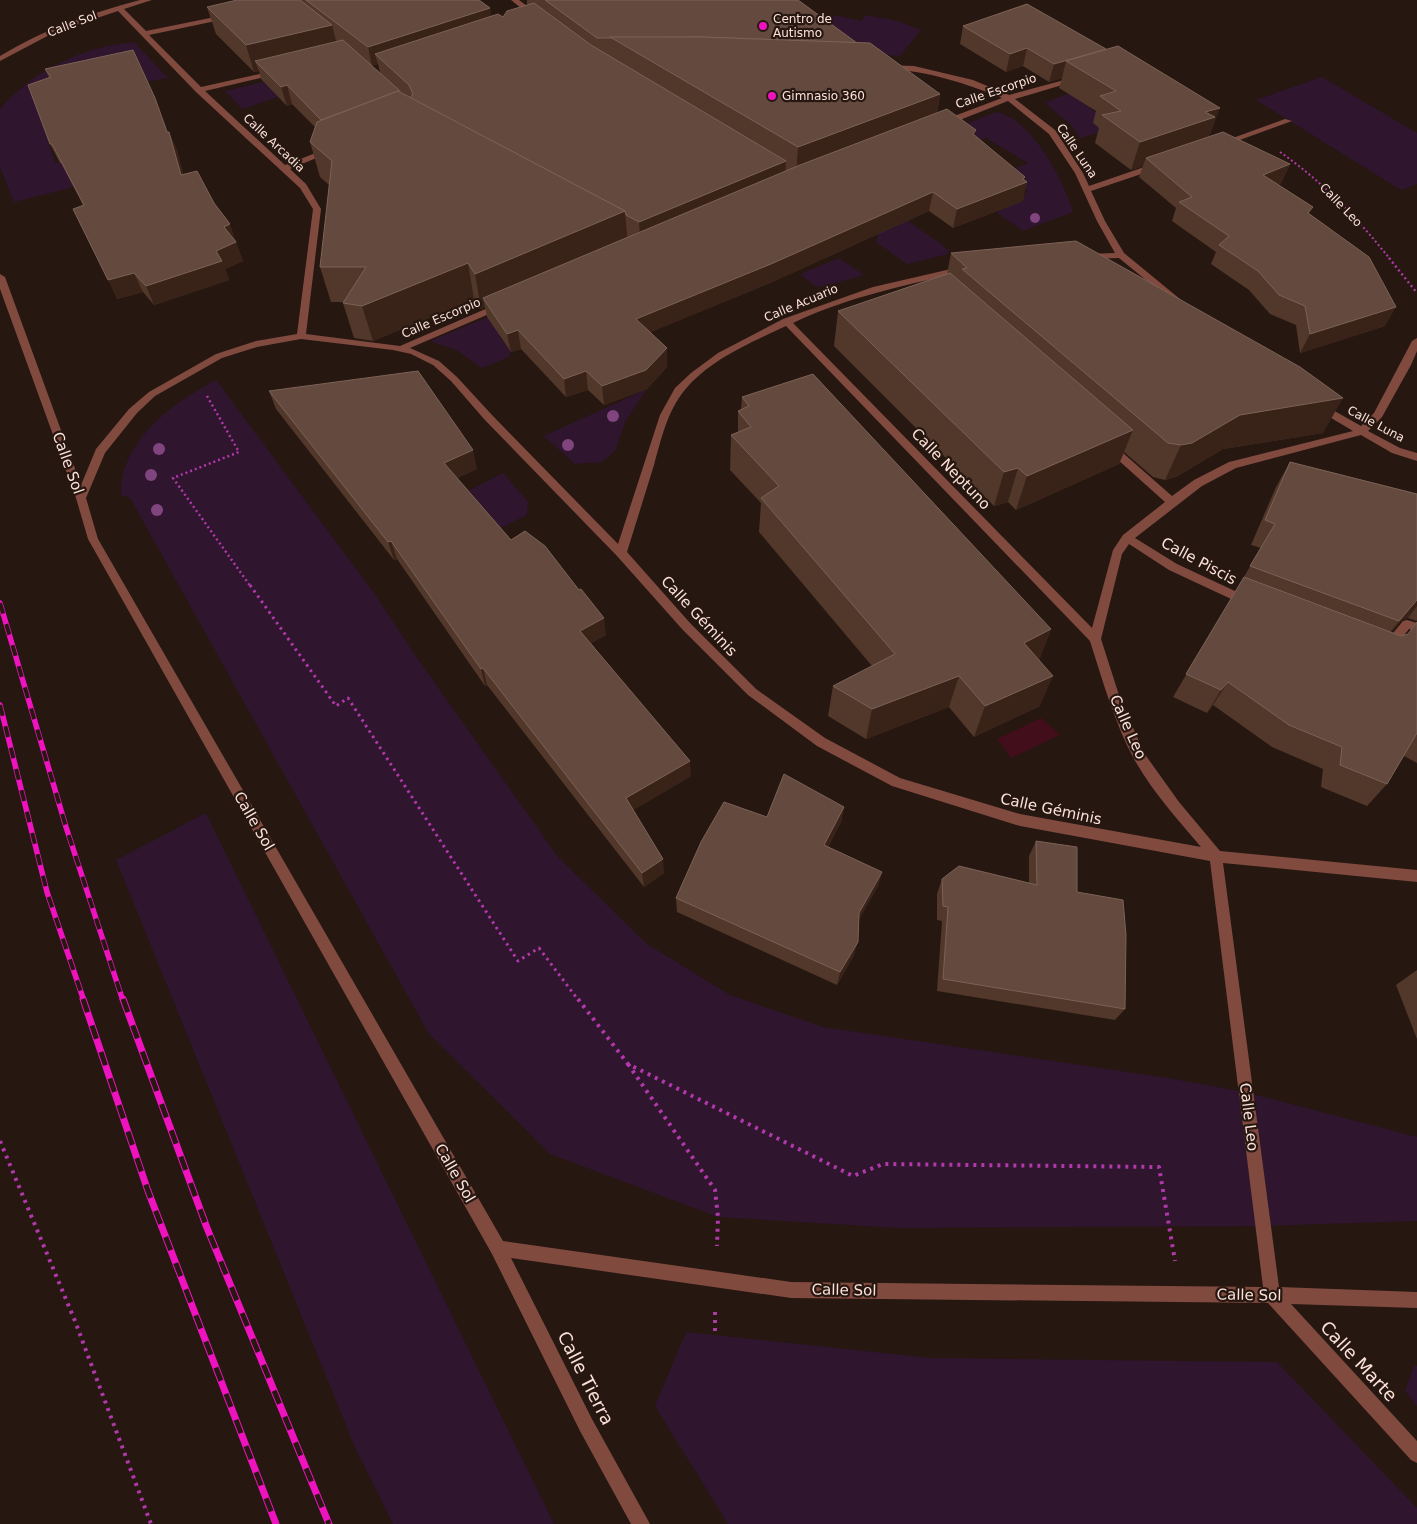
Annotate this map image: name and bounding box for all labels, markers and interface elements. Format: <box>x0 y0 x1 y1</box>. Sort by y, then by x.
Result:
street label: Calle Sol <box>45 8 99 40</box>
place label: Centro de Autismo <box>773 12 832 40</box>
marker: Centro de Autismo <box>757 20 769 32</box>
street label: Calle Escorpio <box>954 71 1038 111</box>
place label: Gimnasio 360 <box>782 89 865 103</box>
marker: Gimnasio 360 <box>766 90 778 102</box>
street label: Calle Arcadia <box>240 111 308 175</box>
street label: Calle Luna <box>1054 121 1100 181</box>
street label: Calle Leo <box>1317 180 1365 230</box>
street label: Calle Acuario <box>762 281 840 325</box>
street label: Calle Escorpio <box>399 295 483 341</box>
street label: Calle Luna <box>1345 403 1407 445</box>
street label: Calle Neptuno <box>908 425 994 513</box>
street label: Calle Sol <box>48 429 88 497</box>
street label: Calle Piscis <box>1158 534 1240 588</box>
street label: Calle Géminis <box>657 572 741 660</box>
street label: Calle Leo <box>1106 692 1150 762</box>
street label: Calle Sol <box>230 788 278 854</box>
street label: Calle Géminis <box>999 789 1103 829</box>
street label: Calle Leo <box>1236 1082 1262 1152</box>
street label: Calle Sol <box>431 1140 479 1206</box>
street label: Calle Sol <box>811 1280 877 1300</box>
street label: Calle Sol <box>1216 1285 1282 1305</box>
street label: Calle Marte <box>1316 1316 1402 1406</box>
street label: Calle Tierra <box>553 1328 619 1428</box>

